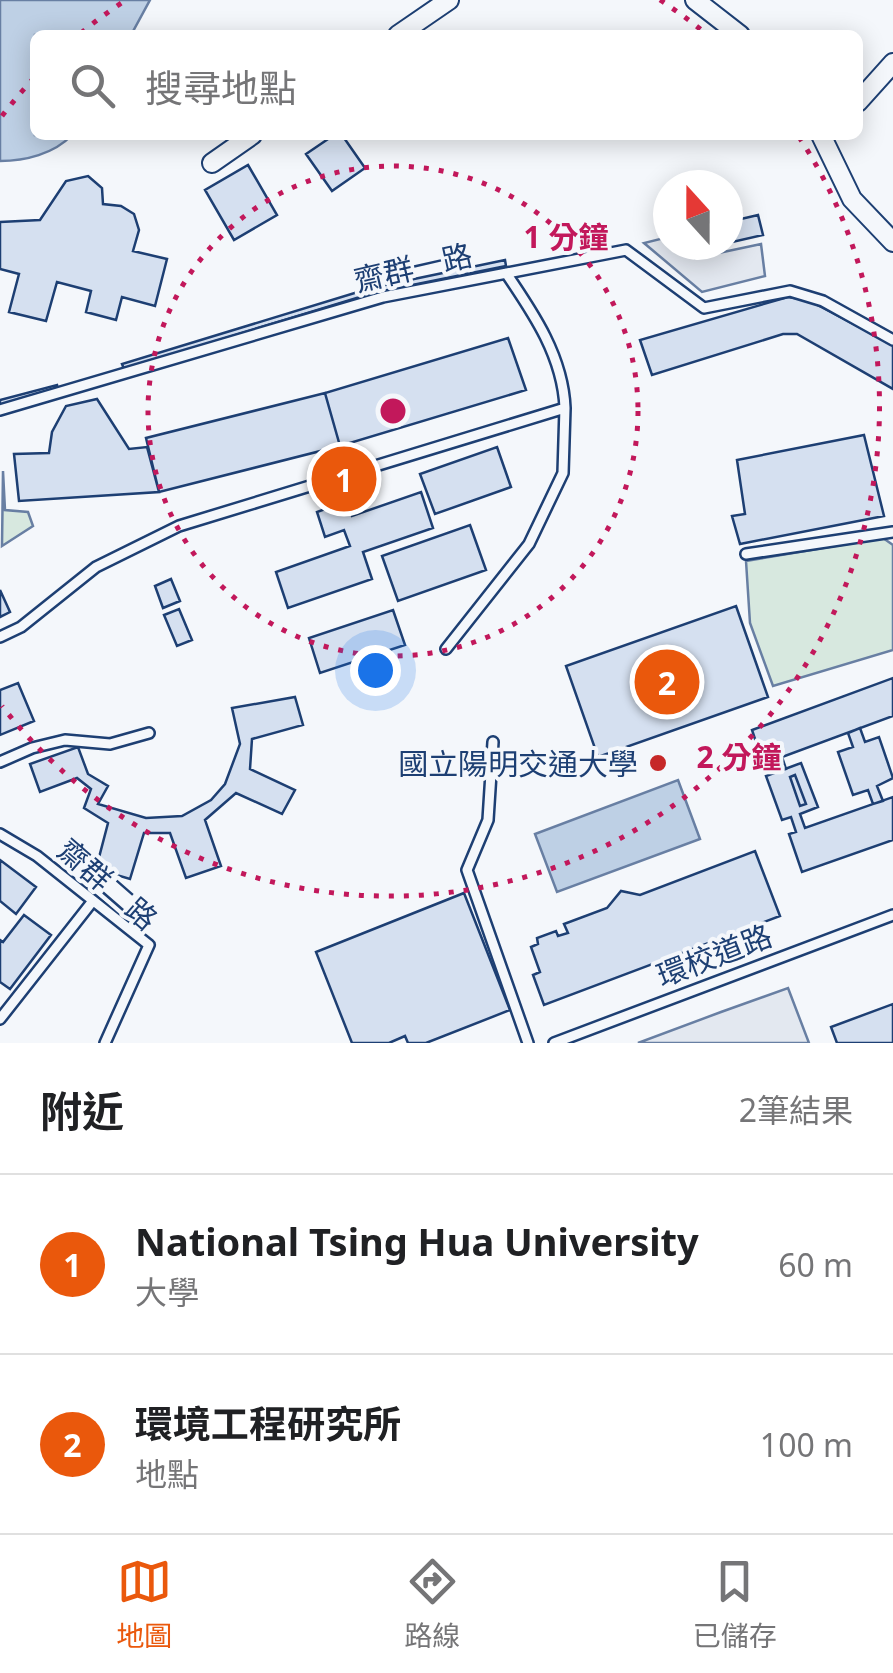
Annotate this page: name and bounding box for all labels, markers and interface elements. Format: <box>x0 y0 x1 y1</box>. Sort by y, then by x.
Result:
search box <box>30 30 863 140</box>
icon: search <box>65 58 120 113</box>
text: 搜尋地點 <box>145 61 297 113</box>
north arrow <box>653 170 743 260</box>
text: 1 分鐘 <box>524 216 608 257</box>
street label: 齋群一路 <box>350 234 476 300</box>
centre of rings <box>375 393 411 429</box>
pin: 1 <box>312 442 376 516</box>
pin: 2 <box>634 644 700 720</box>
your location <box>350 645 401 696</box>
text: 2 分鐘 <box>697 736 781 777</box>
place label: 國立陽明交通大學 <box>398 743 638 784</box>
marker: 國立陽明交通大學 <box>647 752 669 774</box>
street label: 齋群二路 <box>49 829 167 939</box>
street label: 環校道路 <box>651 914 777 996</box>
text: 附近 <box>40 1082 124 1139</box>
text: 2筆結果 <box>739 1088 853 1131</box>
text: National Tsing Hua University <box>135 1215 699 1267</box>
text: 1 <box>63 1243 82 1286</box>
text: 60 m <box>778 1243 853 1286</box>
text: 大學 <box>135 1270 199 1313</box>
text: 環境工程研究所 <box>135 1397 401 1449</box>
text: 2 <box>63 1423 82 1466</box>
text: 100 m <box>760 1423 853 1466</box>
text: 地點 <box>135 1452 199 1495</box>
tab: 地圖 <box>116 1554 172 1654</box>
tab: 路線 <box>404 1554 461 1654</box>
tab: 已儲存 <box>693 1554 777 1654</box>

